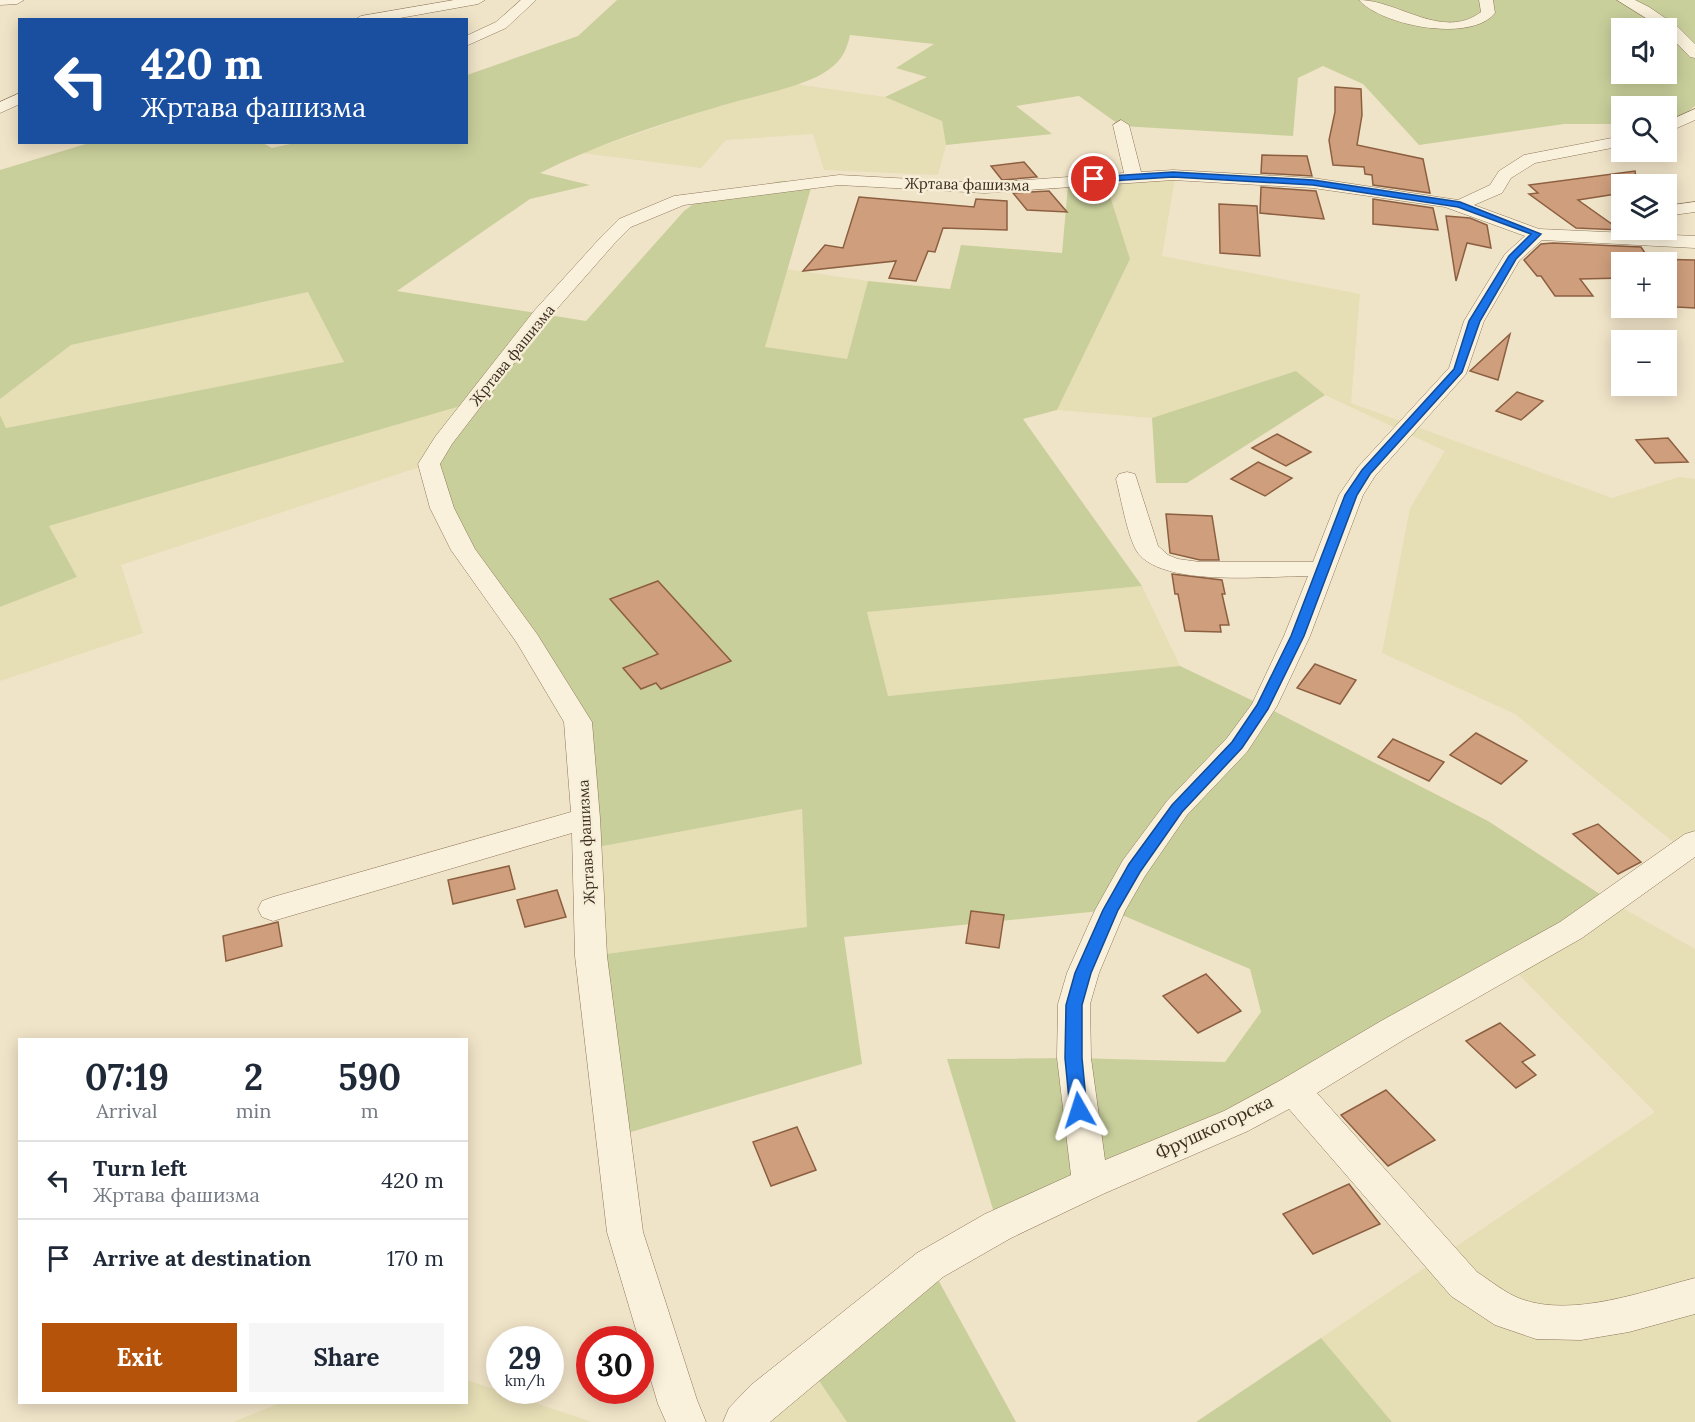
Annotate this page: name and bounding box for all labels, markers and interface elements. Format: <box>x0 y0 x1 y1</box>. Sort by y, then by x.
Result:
map controls <box>1611 18 1677 396</box>
button: sound <box>1611 18 1677 84</box>
text: 420 m <box>141 37 263 91</box>
icon: left <box>42 42 120 120</box>
text: Жртава фашизма <box>141 90 366 124</box>
button: search <box>1611 96 1677 162</box>
pin <box>1068 153 1119 204</box>
icon: arrive <box>1077 162 1110 195</box>
street label: Жртава фашизма <box>904 173 1030 195</box>
button: layers <box>1611 174 1677 240</box>
button: + <box>1611 252 1677 318</box>
street label: Жртава фашизма <box>465 300 559 410</box>
button: − <box>1611 330 1677 396</box>
street label: Жртава фашизма <box>573 779 599 905</box>
text: 07:19 <box>85 1054 169 1100</box>
text: 2 <box>244 1054 263 1100</box>
text: 590 <box>338 1054 401 1100</box>
position arrow <box>1047 1078 1111 1142</box>
street label: Фрушкогорска <box>1151 1090 1277 1164</box>
text: Arrival <box>96 1098 157 1123</box>
text: min <box>236 1098 271 1123</box>
text: m <box>361 1098 379 1123</box>
text: Turn left <box>93 1154 187 1182</box>
icon: left <box>42 1164 75 1197</box>
text: 420 m <box>381 1166 444 1194</box>
text: Жртава фашизма <box>93 1182 260 1207</box>
icon: arrive <box>42 1242 75 1275</box>
text: Arrive at destination <box>93 1244 311 1272</box>
text: 170 m <box>387 1244 444 1272</box>
button: Exit <box>42 1323 237 1392</box>
button: Share <box>249 1323 444 1392</box>
speed limit sign: 30 <box>576 1326 654 1404</box>
text: 29 <box>508 1339 542 1377</box>
text: km/h <box>505 1371 545 1390</box>

